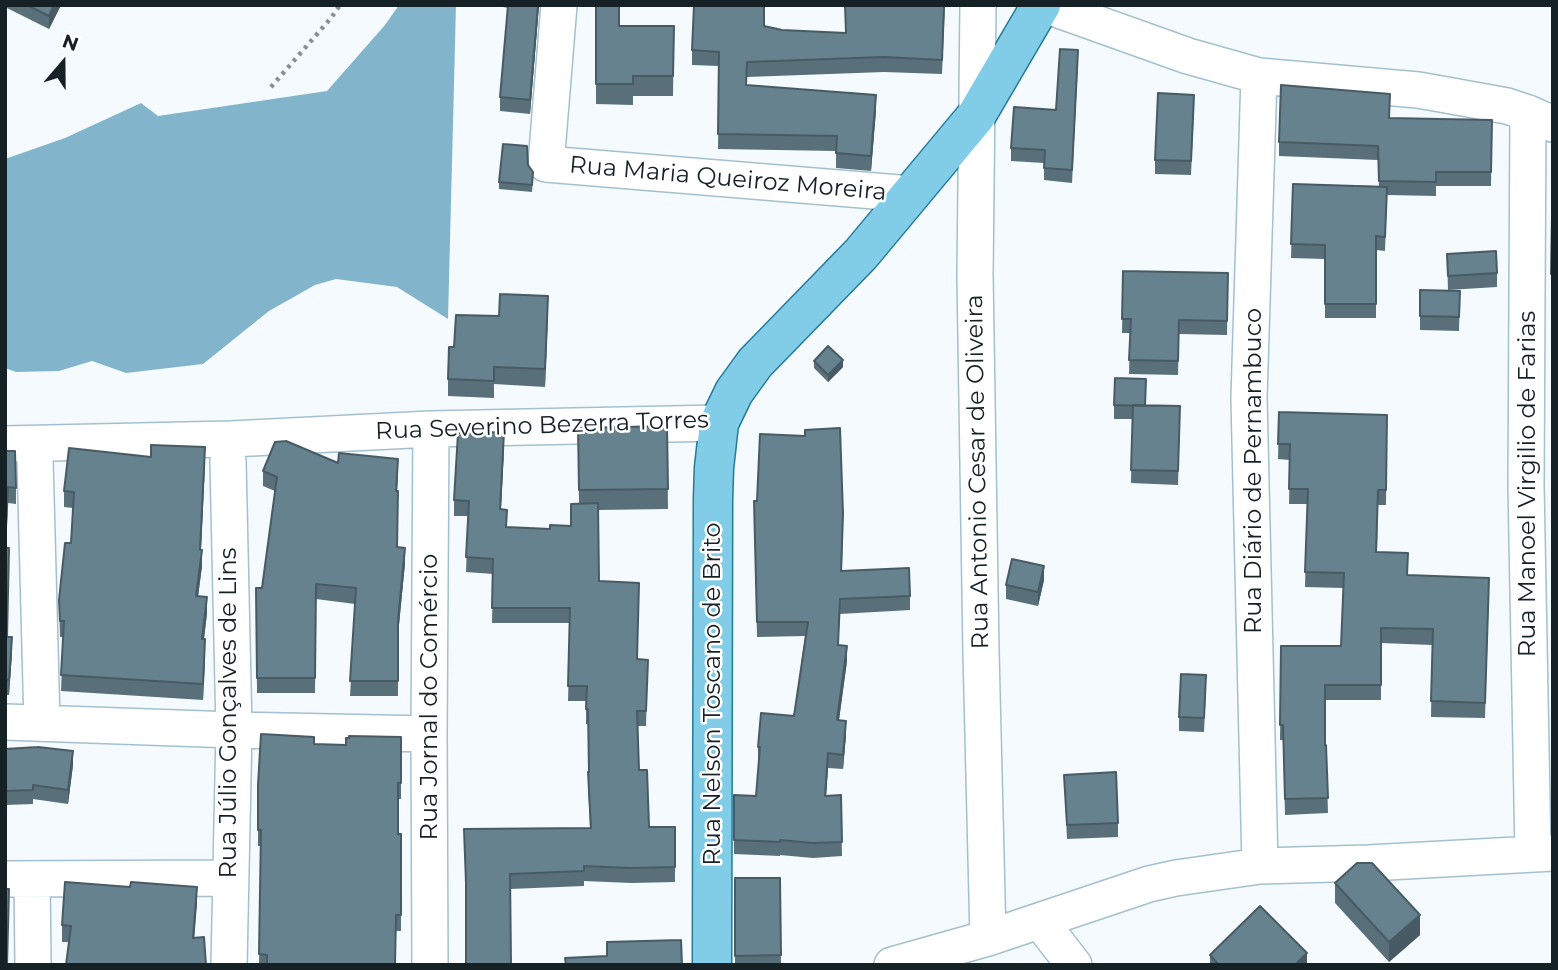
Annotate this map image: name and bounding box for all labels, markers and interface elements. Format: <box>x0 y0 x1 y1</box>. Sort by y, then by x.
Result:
north arrow <box>28 28 98 98</box>
text: N <box>59 29 81 56</box>
street label: Rua Maria Queiroz Moreira <box>568 151 888 207</box>
street label: Rua Antonio Cesar de Oliveira <box>961 294 995 650</box>
street label: Rua Diário de Pernambuco <box>1240 308 1268 634</box>
street label: Rua Manoel Virgilio de Farias <box>1514 311 1542 657</box>
street label: Rua Severino Bezerra Torres <box>375 406 709 446</box>
street label: Rua Nelson Toscano de Brito <box>699 522 727 866</box>
street label: Rua Júlio Gonçalves de Lins <box>215 547 243 879</box>
street label: Rua Jornal do Comércio <box>416 554 444 840</box>

